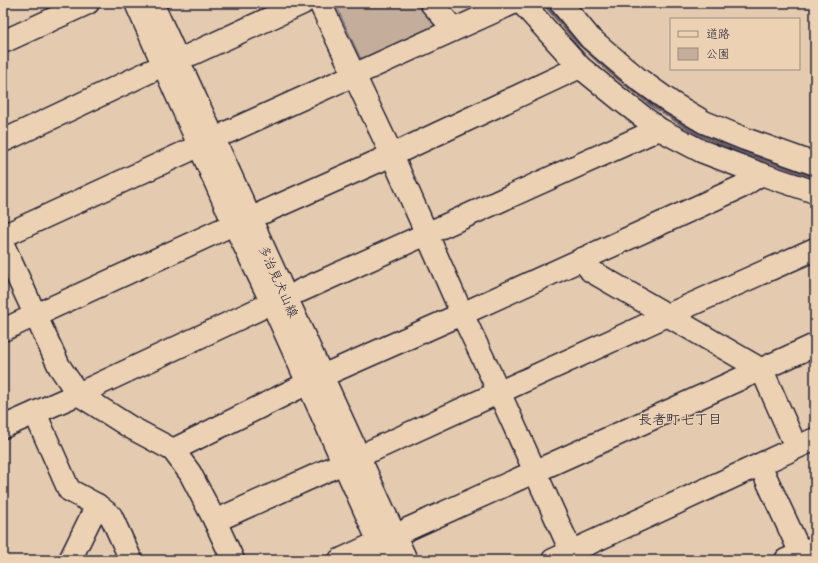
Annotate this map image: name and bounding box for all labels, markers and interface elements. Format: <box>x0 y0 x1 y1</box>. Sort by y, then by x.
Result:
legend <box>670 18 800 70</box>
text: 道路 <box>706 27 730 43</box>
text: 公園 <box>706 47 730 63</box>
street label: 多治見犬山線 <box>254 243 302 322</box>
district label: 長者町七丁目 <box>638 411 722 429</box>

